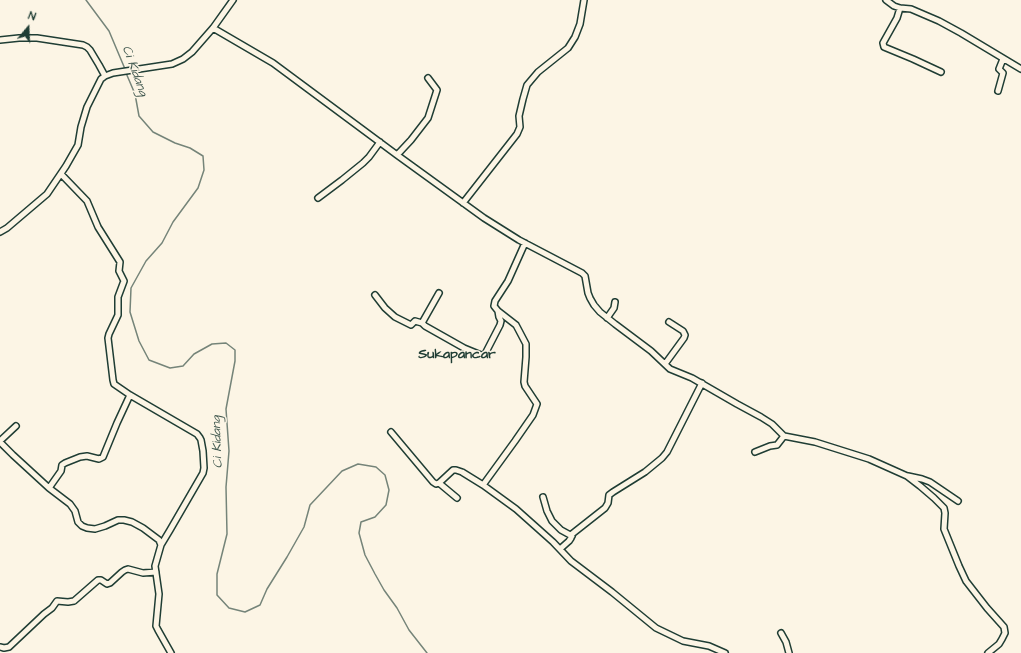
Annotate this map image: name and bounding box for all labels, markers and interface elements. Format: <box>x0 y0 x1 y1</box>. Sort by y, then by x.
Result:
north arrow <box>8 8 48 48</box>
text: N <box>26 8 38 24</box>
water label: Ci Kidang <box>118 44 150 98</box>
district label: Sukapancar <box>418 347 496 363</box>
water label: Ci Kidang <box>209 415 227 469</box>

